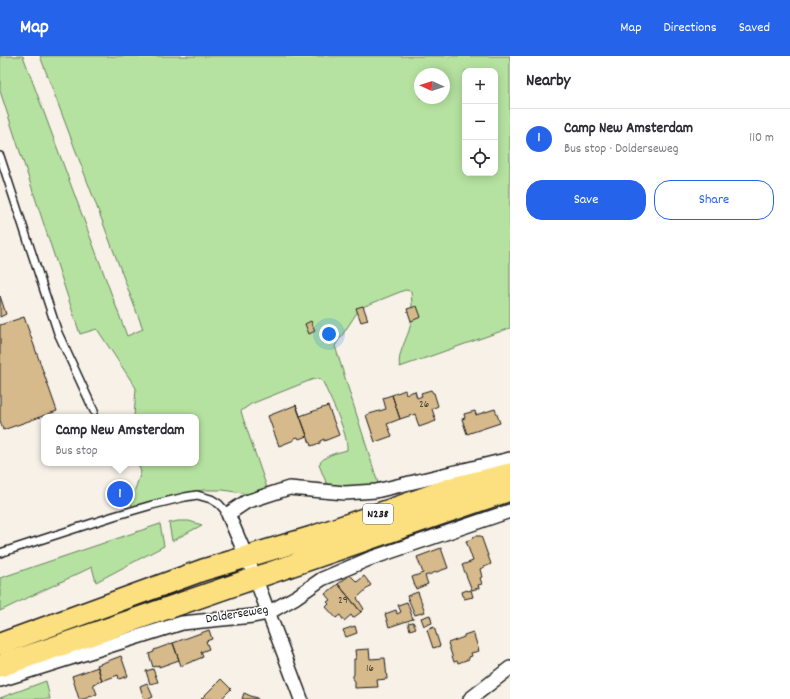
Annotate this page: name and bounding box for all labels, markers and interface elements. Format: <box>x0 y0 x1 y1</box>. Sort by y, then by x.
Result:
text: Map <box>20 15 49 42</box>
text: Map <box>620 18 642 38</box>
text: Directions <box>664 18 717 38</box>
text: Saved <box>739 18 770 38</box>
north arrow <box>414 68 450 104</box>
map controls <box>462 68 498 176</box>
button: + <box>462 68 498 104</box>
text: Nearby <box>526 70 570 94</box>
button: − <box>462 104 498 140</box>
text: Camp New Amsterdam <box>564 118 693 140</box>
text: 1 <box>538 129 540 148</box>
text: 110 m <box>749 129 774 148</box>
button: locate <box>462 140 498 176</box>
text: Bus stop · Dolderseweg <box>564 140 678 159</box>
button: Save <box>526 180 646 220</box>
button: Share <box>654 180 774 220</box>
your location <box>319 324 339 344</box>
house number: 26 <box>419 397 429 413</box>
popup <box>41 414 199 466</box>
text: Camp New Amsterdam <box>55 420 185 442</box>
text: Bus stop <box>55 442 98 461</box>
pin: 1 <box>107 479 133 509</box>
road number: N238 <box>363 504 393 524</box>
house number: 29 <box>338 593 348 609</box>
street label: Dolderseweg <box>204 601 270 629</box>
house number: 16 <box>366 661 374 677</box>

